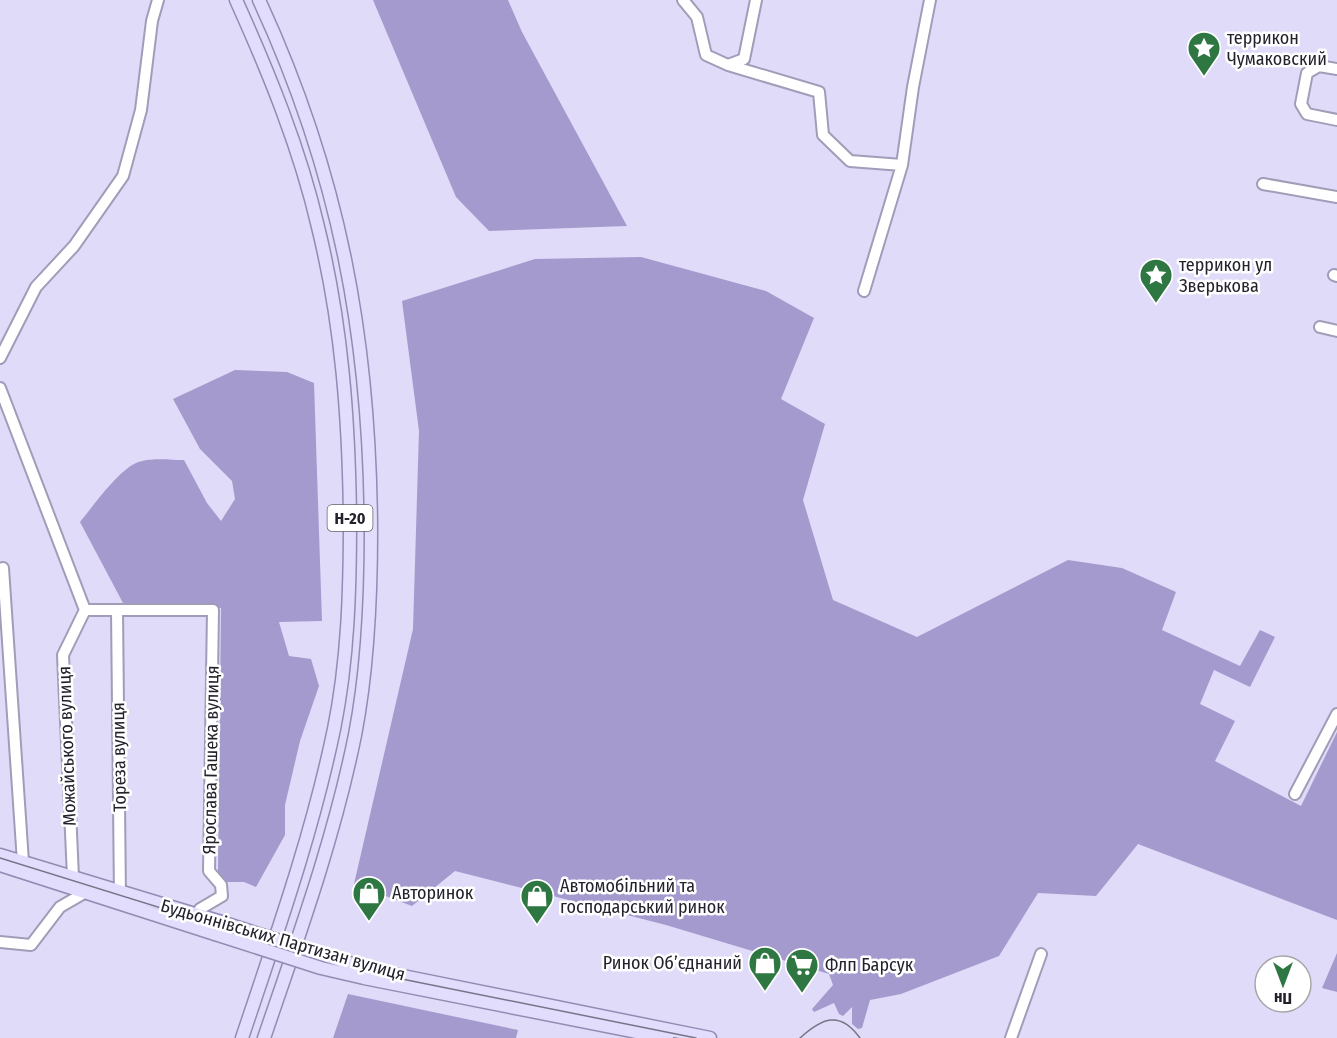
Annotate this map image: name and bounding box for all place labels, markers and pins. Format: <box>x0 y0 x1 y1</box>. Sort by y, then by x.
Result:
place label: террикон Чумаковский <box>1227 27 1327 70</box>
place icon: террикон Чумаковский <box>1186 30 1222 77</box>
place label: террикон ул Зверькова <box>1179 254 1272 297</box>
place icon: террикон ул Зверькова <box>1138 257 1174 304</box>
shop icon: Авторинок <box>351 875 387 922</box>
place label: Автомобільний та господарський ринок <box>560 875 725 918</box>
shop icon: Автомобільний та господарський ринок <box>519 878 555 925</box>
place label: Авторинок <box>392 882 474 904</box>
shop icon: Ринок Обʼєднаний <box>747 945 783 992</box>
supermarket icon: Флп Барсук <box>784 947 820 994</box>
place label: Ринок Обʼєднаний <box>603 952 742 974</box>
place label: Флп Барсук <box>825 954 914 976</box>

